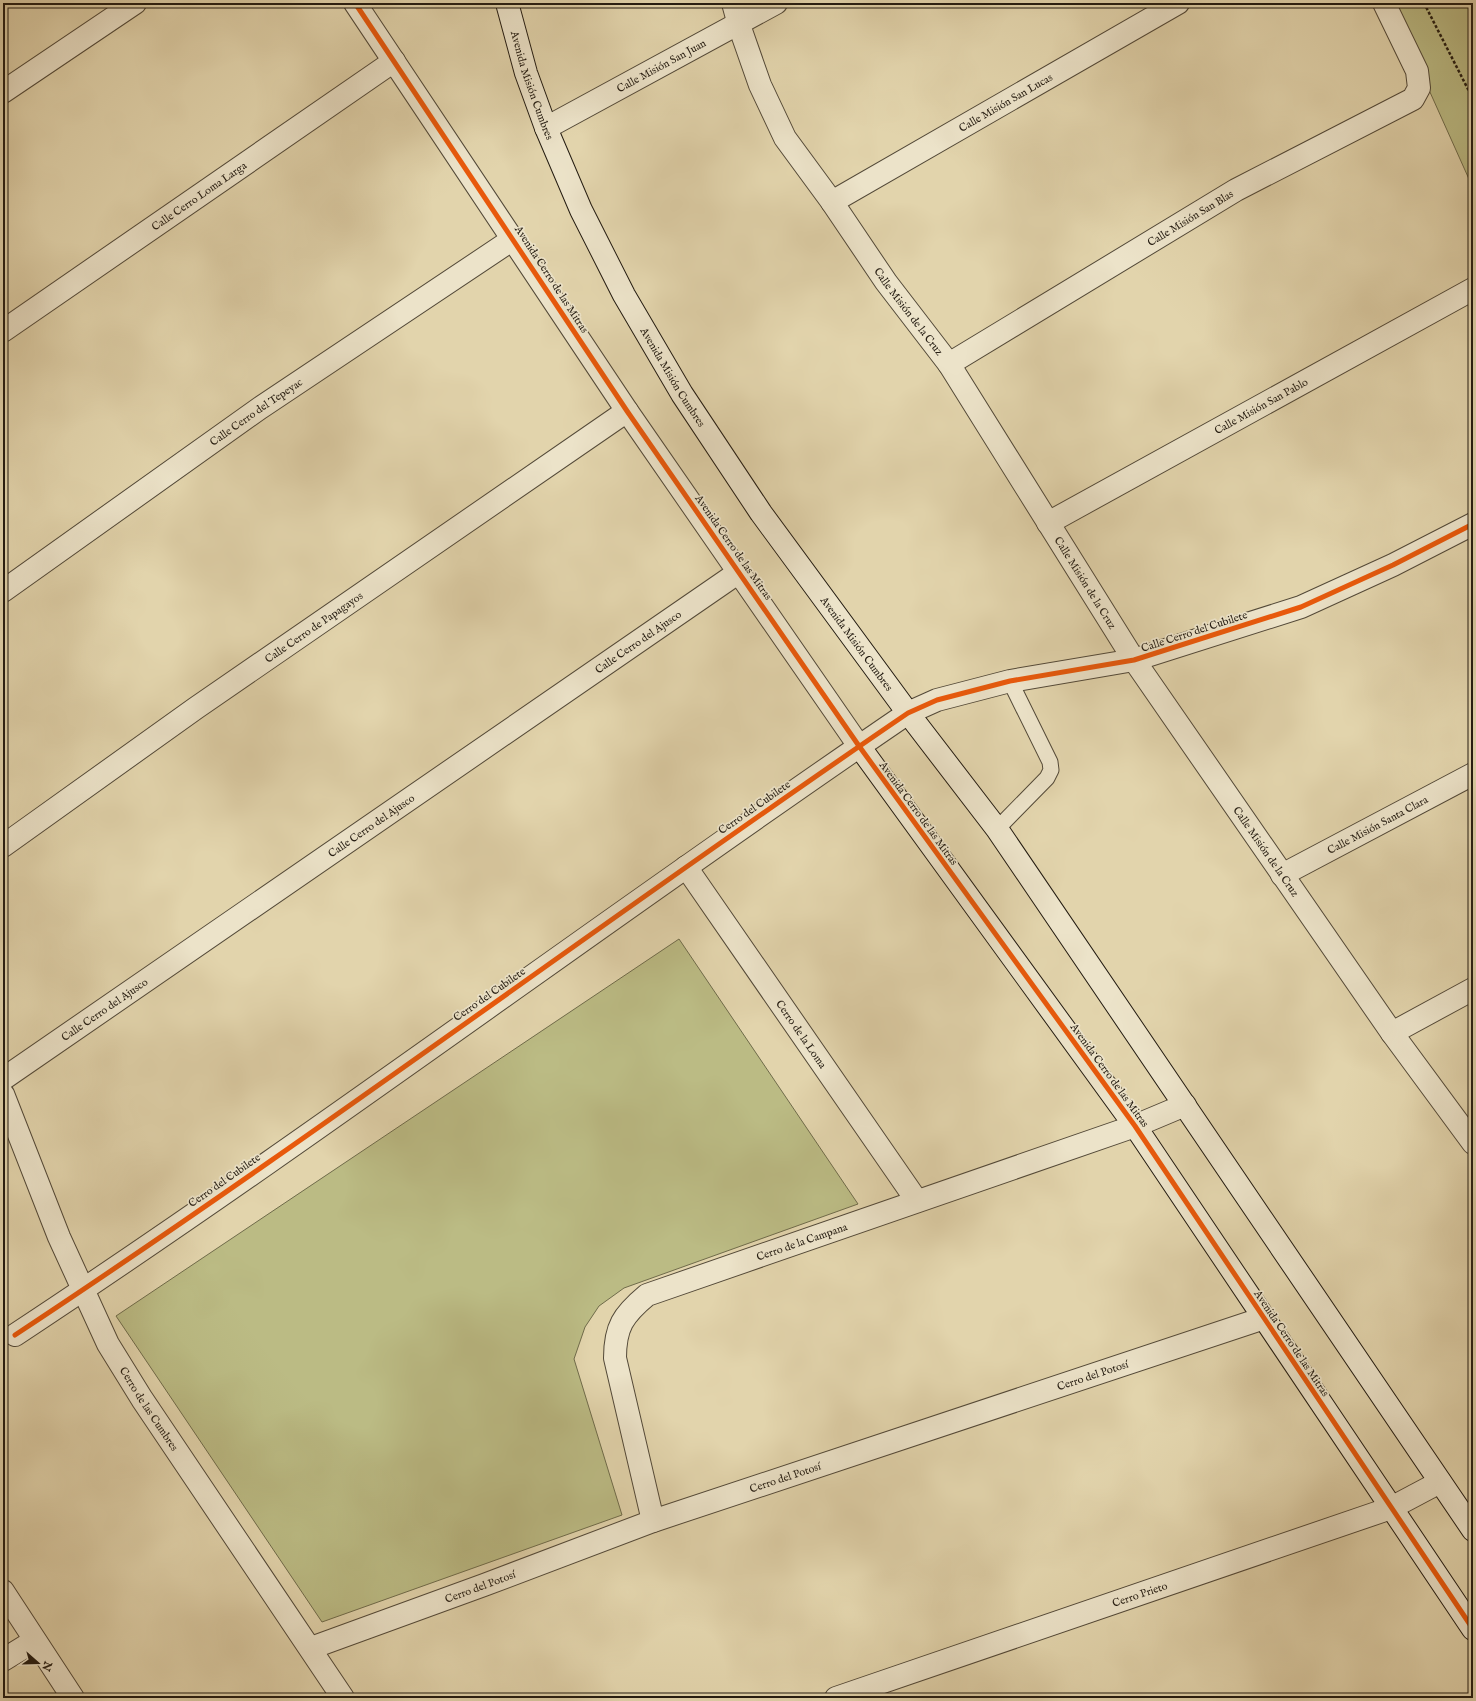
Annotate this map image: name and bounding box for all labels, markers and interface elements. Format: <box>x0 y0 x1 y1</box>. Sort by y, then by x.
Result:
street label: Avenida Misión Cumbres <box>507 28 556 142</box>
street label: Calle Misión San Juan <box>614 36 709 96</box>
street label: Calle Misión San Lucas <box>956 71 1055 136</box>
street label: Calle Cerro Loma Larga <box>149 159 250 234</box>
street label: Calle Misión San Blas <box>1145 187 1236 250</box>
street label: Avenida Cerro de las Mitras <box>511 222 591 336</box>
street label: Calle Misión de la Cruz <box>870 265 946 359</box>
street label: Avenida Misión Cumbres <box>636 324 708 430</box>
street label: Calle Cerro del Tepeyac <box>207 375 306 450</box>
street label: Calle Misión San Pablo <box>1212 375 1311 438</box>
street label: Avenida Cerro de las Mitras <box>691 491 775 603</box>
street label: Calle Misión de la Cruz <box>1051 534 1119 632</box>
street label: Calle Cerro de Papagayos <box>262 589 366 667</box>
street label: Avenida Misión Cumbres <box>816 593 896 694</box>
street label: Calle Cerro del Ajusco <box>592 608 685 677</box>
street label: Calle Cerro del Cubilete <box>1139 608 1249 656</box>
street label: Avenida Cerro de las Mitras <box>875 758 961 868</box>
street label: Cerro del Cubilete <box>716 778 793 838</box>
street label: Calle Cerro del Ajusco <box>326 791 418 861</box>
street label: Calle Misión Santa Clara <box>1325 793 1431 858</box>
street label: Calle Misión de la Cruz <box>1229 804 1302 900</box>
street label: Cerro del Cubilete <box>451 965 528 1025</box>
street label: Calle Cerro del Ajusco <box>59 975 151 1045</box>
street label: Cerro de la Loma <box>772 998 829 1072</box>
street label: Avenida Cerro de las Mitras <box>1066 1020 1152 1130</box>
street label: Cerro del Cubilete <box>186 1151 263 1211</box>
street label: Cerro de la Campana <box>755 1220 850 1265</box>
street label: Avenida Cerro de las Mitras <box>1250 1287 1332 1399</box>
street label: Cerro del Potosí <box>1055 1357 1131 1394</box>
street label: Cerro de las Cumbres <box>116 1365 181 1454</box>
street label: Cerro del Potosí <box>748 1459 824 1496</box>
street label: Cerro del Potosí <box>443 1567 519 1607</box>
street label: Cerro Prieto <box>1111 1579 1170 1611</box>
north arrow <box>18 1643 58 1683</box>
text: N <box>38 1658 55 1673</box>

